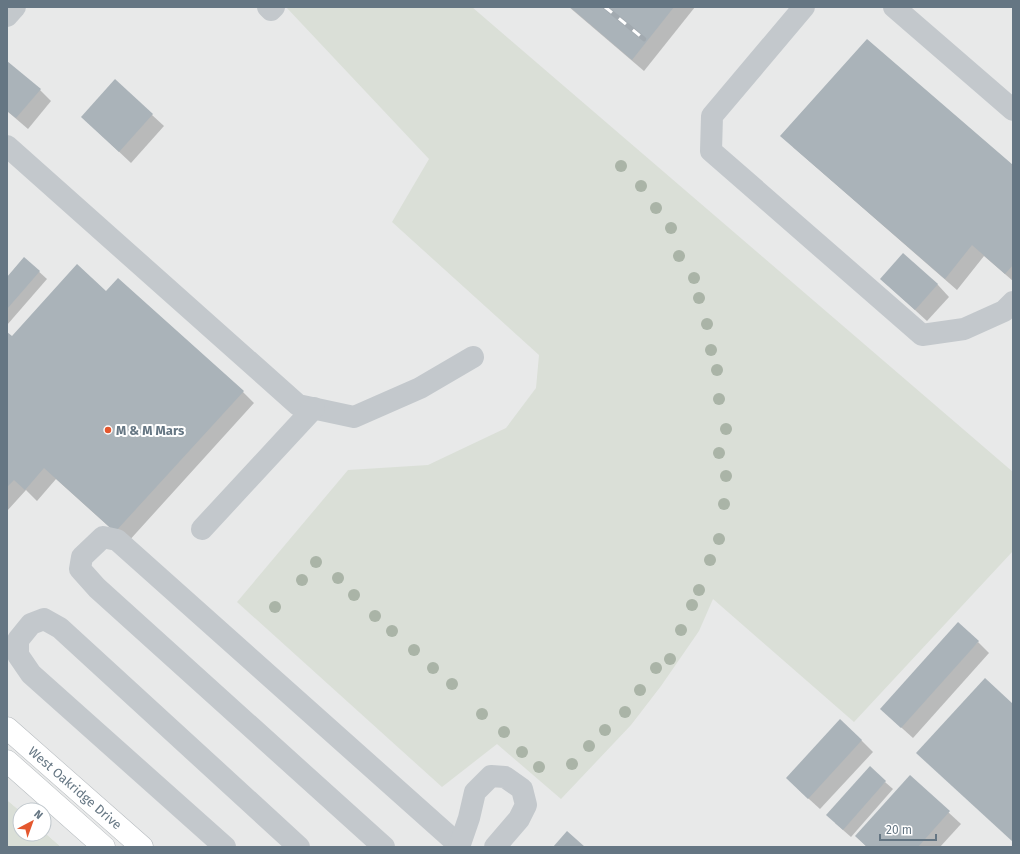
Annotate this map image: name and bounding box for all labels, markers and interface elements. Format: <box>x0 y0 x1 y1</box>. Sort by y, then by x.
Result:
place label: M & M Mars <box>116 423 185 438</box>
marker: M & M Mars <box>103 425 113 435</box>
street label: West Oakridge Drive <box>25 743 125 833</box>
north arrow <box>12 802 52 842</box>
text: N <box>31 808 45 822</box>
scale bar <box>880 816 936 842</box>
text: 20 m <box>886 823 912 837</box>

